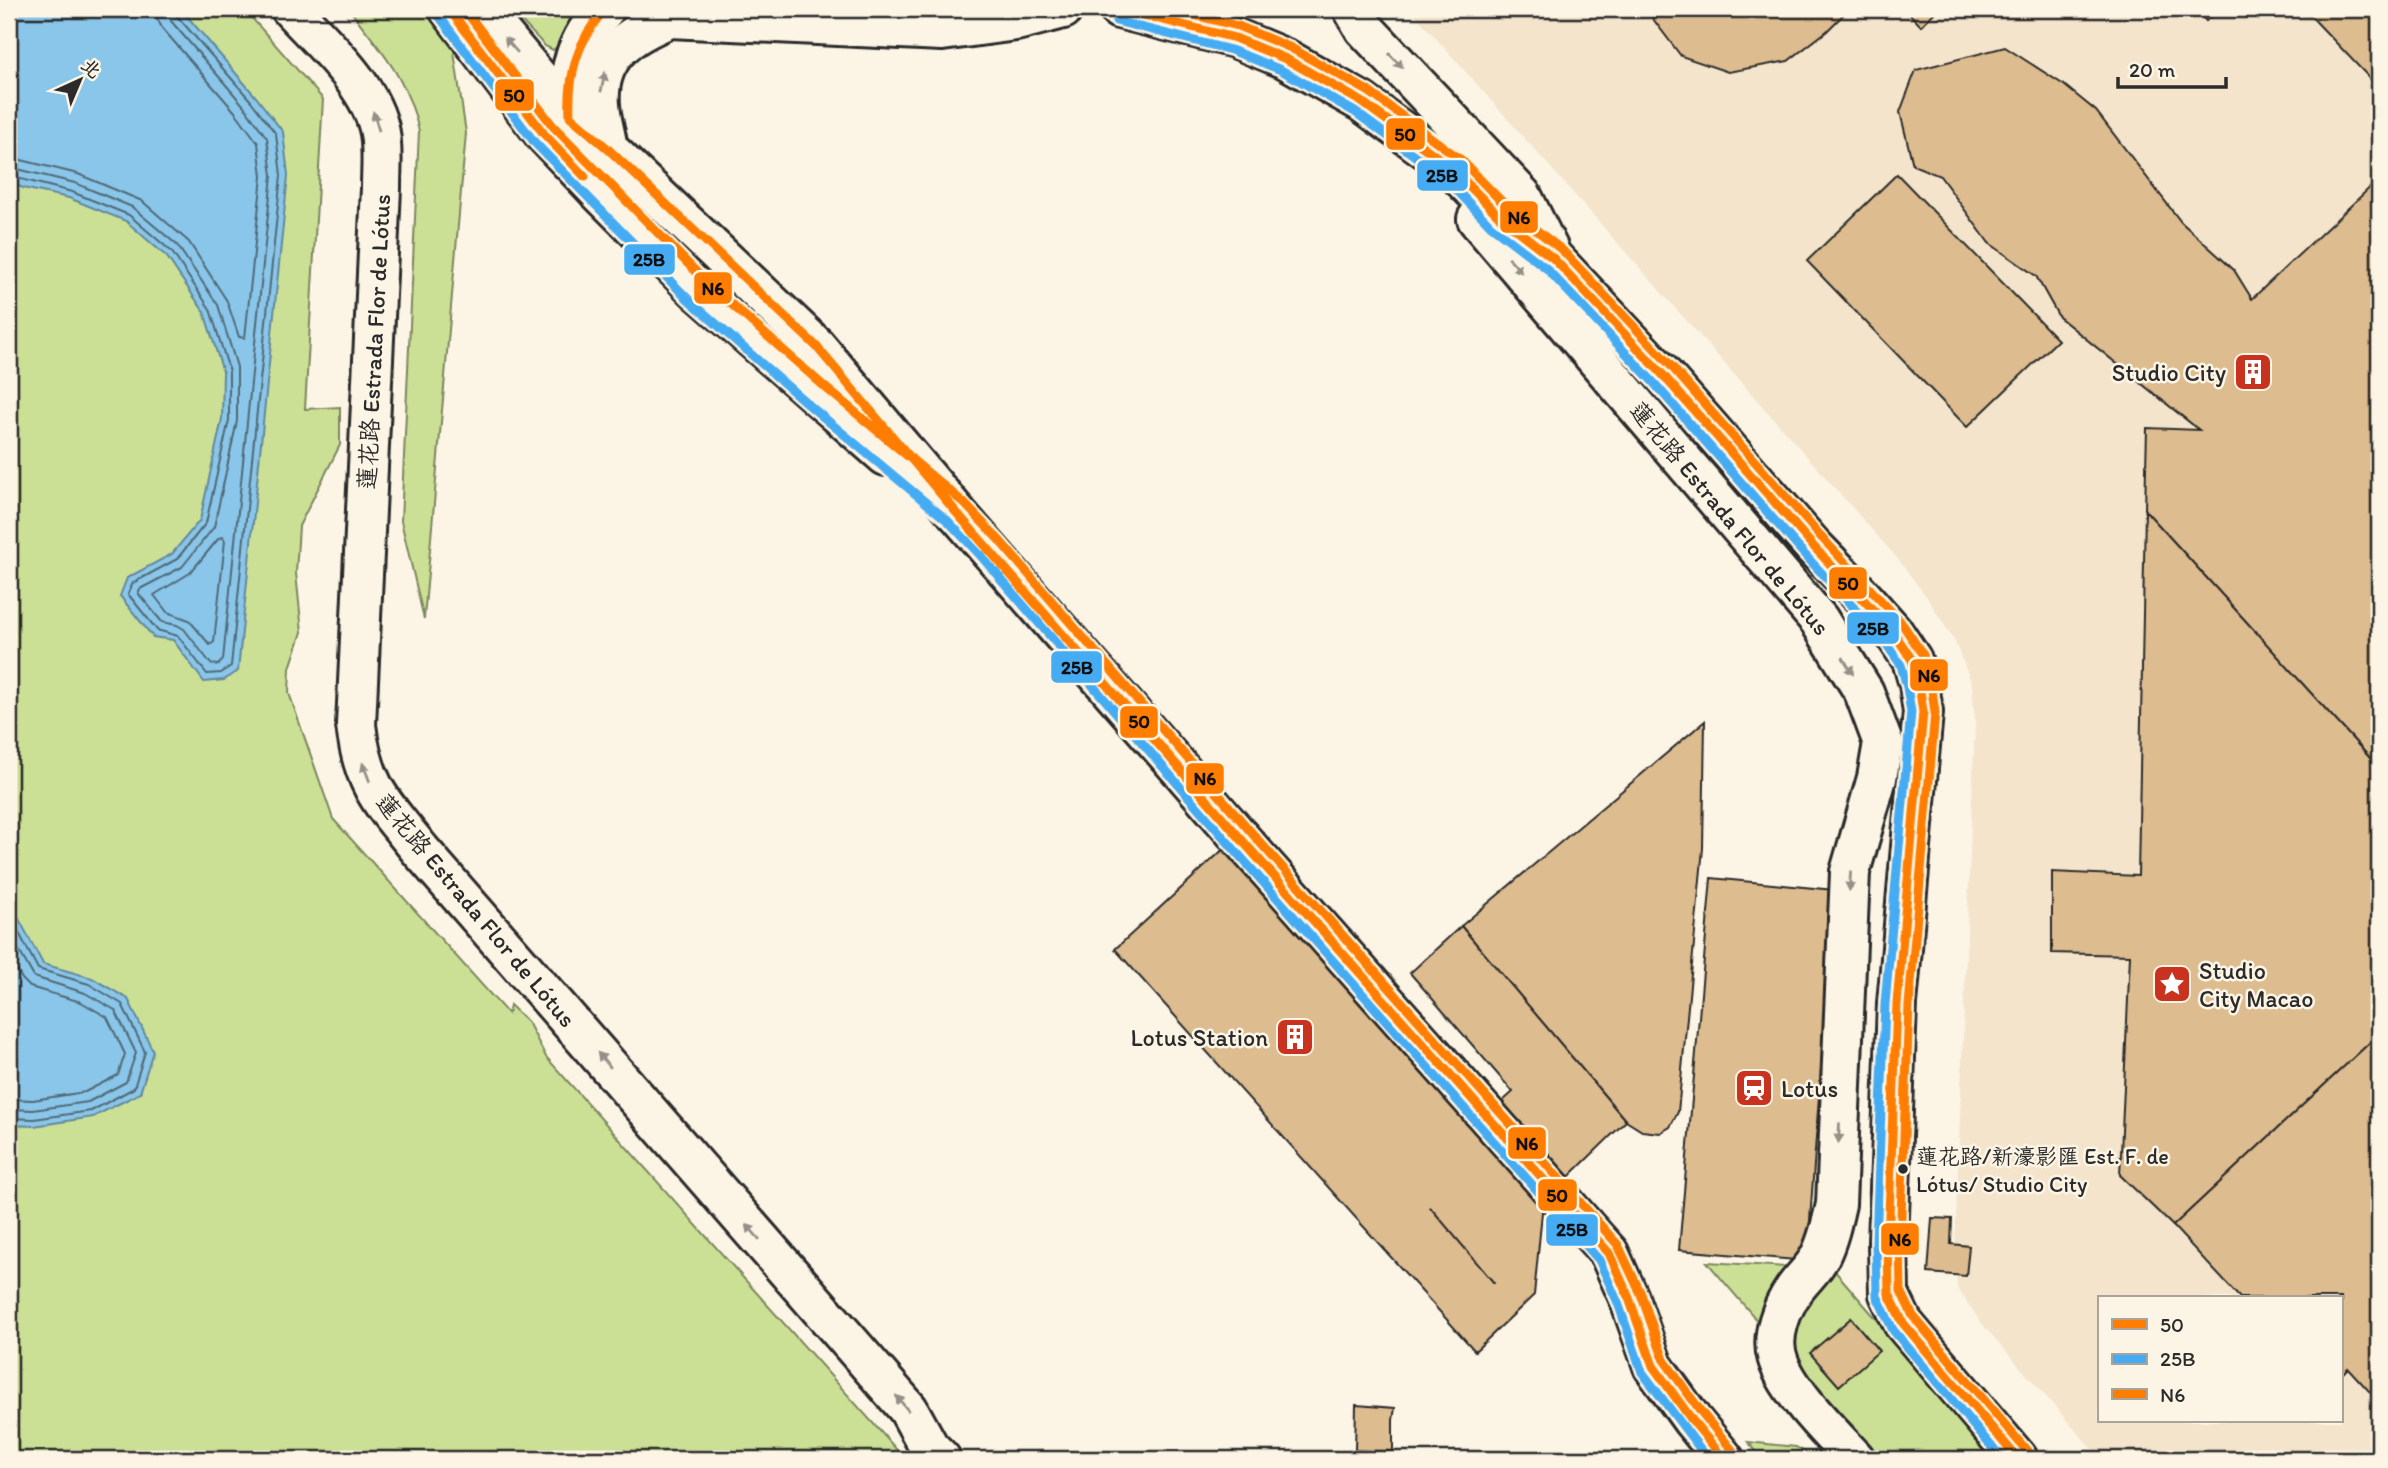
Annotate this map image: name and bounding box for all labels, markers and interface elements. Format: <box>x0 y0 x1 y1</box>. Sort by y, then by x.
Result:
one-way arrow <box>504 36 519 53</box>
north arrow <box>46 46 116 116</box>
scale bar <box>2118 46 2227 90</box>
one-way arrow <box>1388 52 1404 69</box>
text: 北 <box>77 53 106 83</box>
text: 20 m <box>2129 57 2176 82</box>
one-way arrow <box>597 71 608 93</box>
line badge: 50 <box>494 78 535 112</box>
text: 50 <box>503 84 525 107</box>
one-way arrow <box>370 110 381 131</box>
line badge: 50 <box>1385 117 1426 151</box>
text: 50 <box>1394 123 1416 146</box>
line badge: 25B <box>1416 159 1469 192</box>
text: 25B <box>1426 164 1458 187</box>
street label: 蓮花路 Estrada Flor de Lótus <box>352 193 396 491</box>
line badge: N6 <box>1499 200 1539 234</box>
text: N6 <box>1508 206 1530 229</box>
line badge: 25B <box>623 243 676 276</box>
text: 25B <box>633 248 665 271</box>
one-way arrow <box>1507 256 1522 273</box>
line badge: N6 <box>693 271 733 305</box>
text: N6 <box>702 277 724 300</box>
building icon: Studio City <box>2232 351 2274 393</box>
place label: Studio City <box>2112 358 2226 387</box>
street label: 蓮花路 Estrada Flor de Lótus <box>1624 395 1836 641</box>
line badge: 50 <box>1828 566 1868 600</box>
text: 50 <box>1837 572 1859 595</box>
line badge: 25B <box>1846 611 1900 645</box>
text: 25B <box>1857 617 1889 640</box>
line badge: 25B <box>1050 650 1103 684</box>
text: 25B <box>1061 656 1093 679</box>
one-way arrow <box>1841 656 1854 675</box>
line badge: N6 <box>1909 658 1949 692</box>
text: N6 <box>1918 664 1940 687</box>
line badge: 50 <box>1119 705 1159 739</box>
text: 50 <box>1128 710 1150 733</box>
one-way arrow <box>360 762 371 783</box>
line badge: N6 <box>1185 762 1225 795</box>
text: N6 <box>1194 767 1216 790</box>
street label: 蓮花路 Estrada Flor de Lótus <box>370 787 582 1033</box>
one-way arrow <box>1844 870 1855 892</box>
place label: Studio City Macao <box>2199 956 2313 1013</box>
place icon: Studio City Macao <box>2151 963 2193 1005</box>
building icon: Lotus Station <box>1274 1016 1316 1058</box>
place label: Lotus Station <box>1130 1023 1268 1052</box>
one-way arrow <box>597 1052 612 1069</box>
station icon: Lotus <box>1733 1067 1775 1109</box>
place label: Lotus <box>1781 1074 1838 1103</box>
one-way arrow <box>1833 1122 1844 1144</box>
line badge: N6 <box>1507 1126 1547 1160</box>
text: N6 <box>1516 1132 1538 1155</box>
place label: 蓮花路/新濠影匯 Est. F. de Lótus/ Studio City <box>1916 1143 2169 1198</box>
marker: 蓮花路/新濠影匯 Est. F. de Lótus/ Studio City <box>1896 1162 1910 1176</box>
line badge: 50 <box>1537 1178 1578 1212</box>
text: 50 <box>1546 1184 1568 1207</box>
line badge: 25B <box>1545 1213 1599 1247</box>
text: 25B <box>1556 1218 1588 1241</box>
line badge: N6 <box>1880 1222 1920 1256</box>
one-way arrow <box>745 1223 761 1241</box>
text: N6 <box>1889 1228 1911 1251</box>
legend <box>2098 1296 2342 1422</box>
text: 50 <box>2160 1312 2184 1337</box>
text: 25B <box>2160 1346 2196 1371</box>
text: N6 <box>2160 1382 2185 1407</box>
one-way arrow <box>895 1395 910 1413</box>

